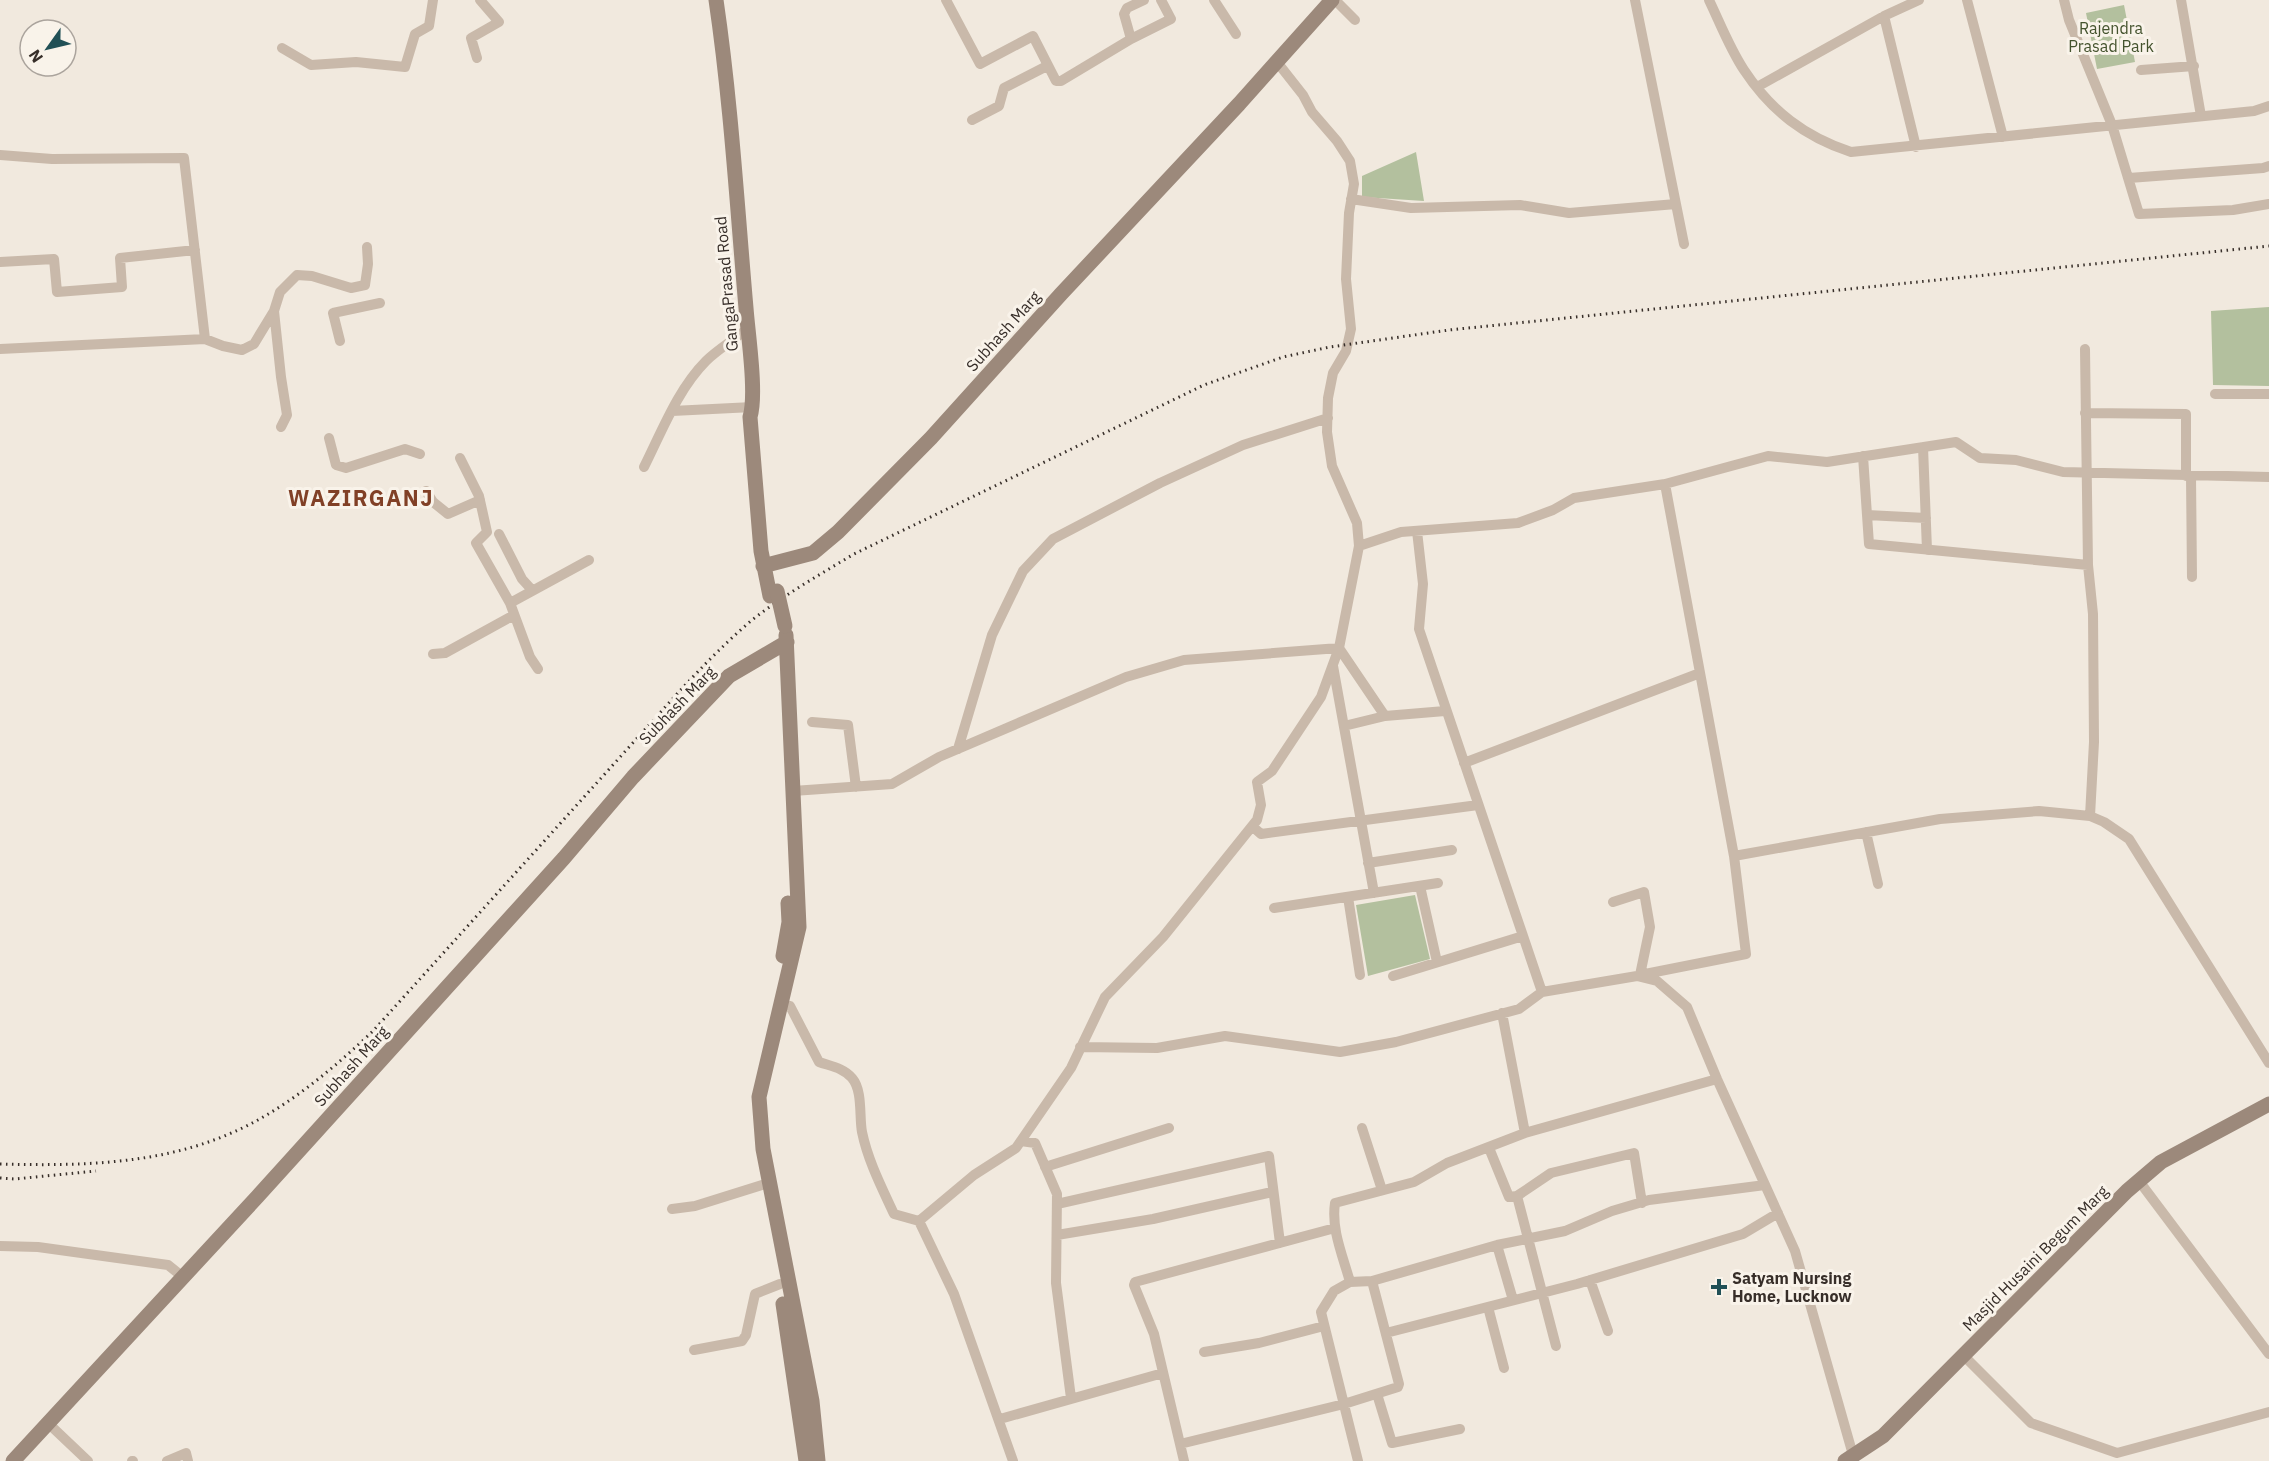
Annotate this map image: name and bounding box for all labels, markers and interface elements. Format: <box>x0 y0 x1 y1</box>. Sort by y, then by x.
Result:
north arrow <box>18 18 78 78</box>
park label: Rajendra Prasad Park <box>2068 18 2154 56</box>
text: N <box>24 46 47 67</box>
street label: GangaPrasad Road <box>710 216 742 352</box>
street label: Subhash Marg <box>962 286 1045 375</box>
district label: WAZIRGANJ <box>288 483 434 512</box>
street label: Subhash Marg <box>635 661 720 748</box>
street label: Subhash Marg <box>310 1021 393 1110</box>
street label: Masjid Husaini Begum Marg <box>1958 1181 2112 1335</box>
place label: Satyam Nursing Home, Lucknow <box>1732 1268 1852 1306</box>
marker: Satyam Nursing Home, Lucknow <box>1710 1278 1728 1296</box>

